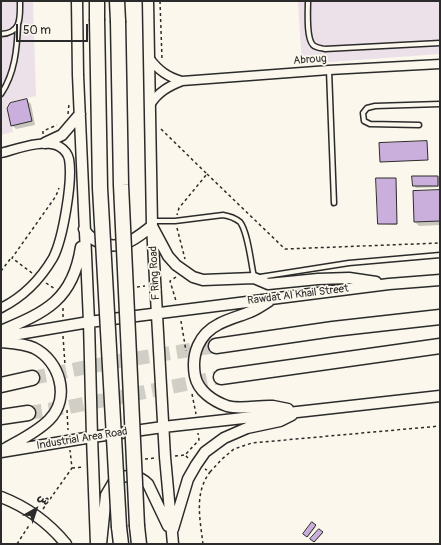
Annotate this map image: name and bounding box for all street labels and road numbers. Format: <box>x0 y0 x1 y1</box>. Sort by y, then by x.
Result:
street label: Abroug <box>293 52 327 68</box>
street label: F Ring Road <box>147 246 163 300</box>
street label: Rawdat Al Khail Street <box>247 282 349 308</box>
street label: Industrial Area Road <box>35 425 129 453</box>

